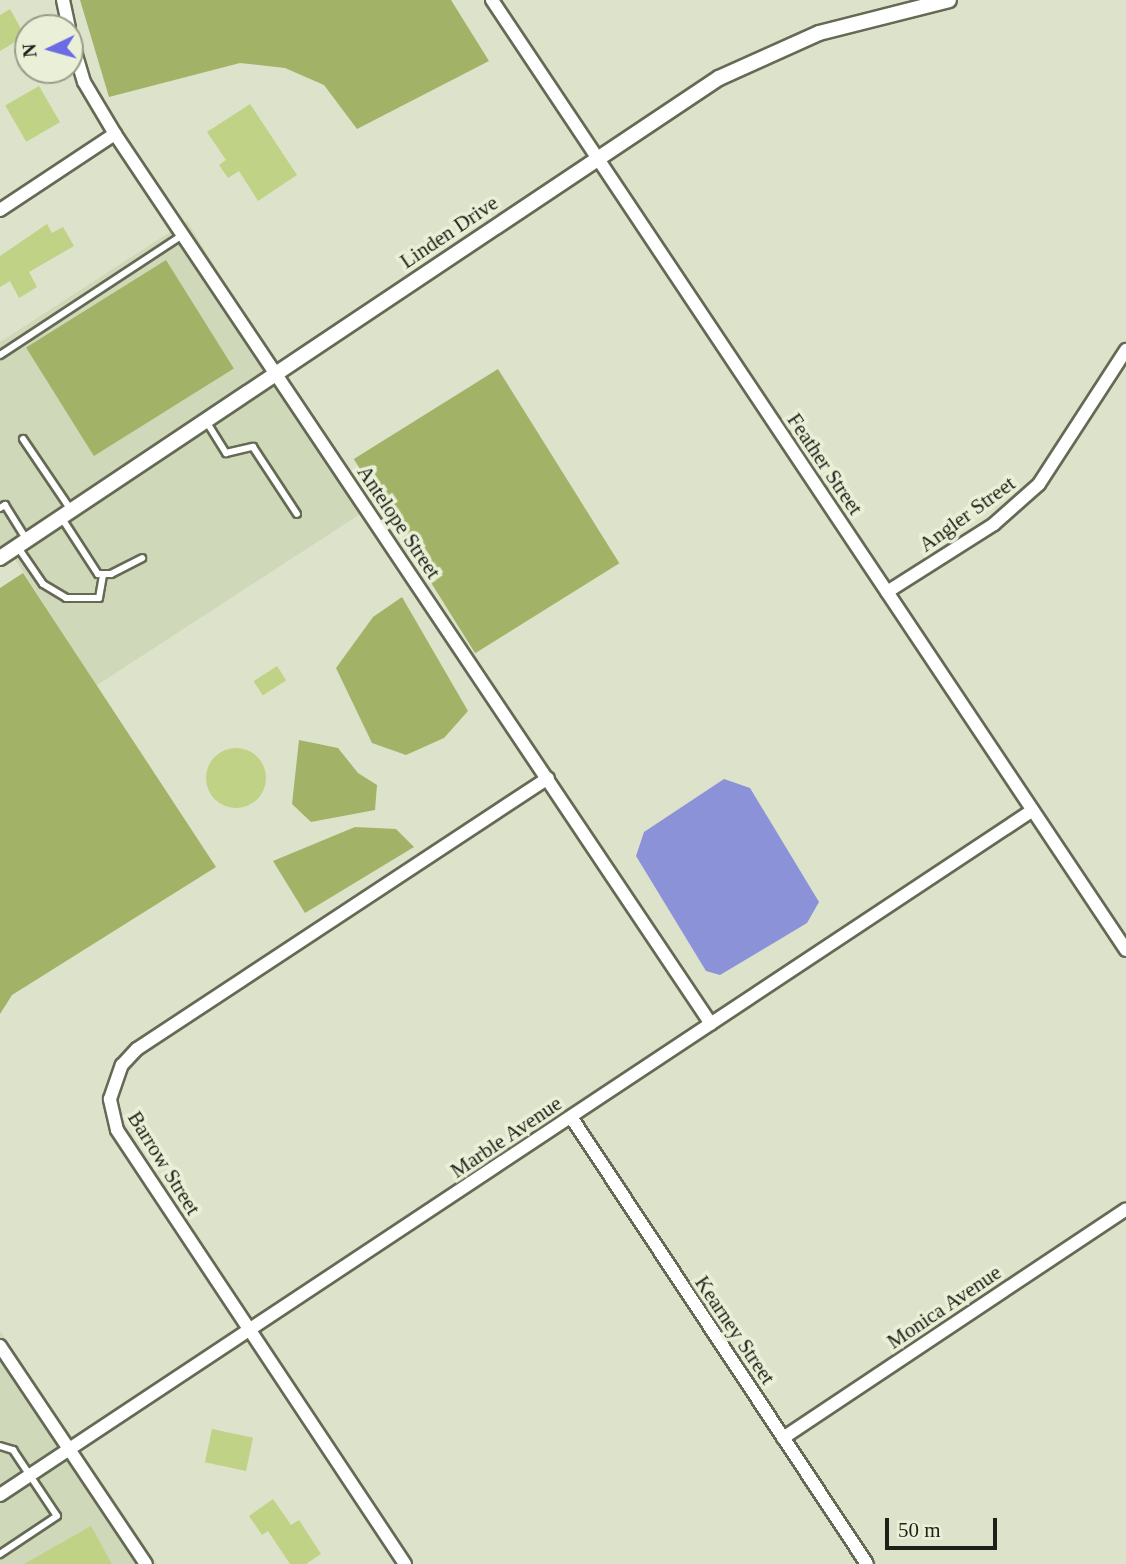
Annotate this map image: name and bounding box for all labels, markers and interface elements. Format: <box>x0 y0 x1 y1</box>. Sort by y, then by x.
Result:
north arrow <box>14 14 84 84</box>
text: N <box>19 43 41 58</box>
street label: Linden Drive <box>395 190 503 274</box>
street label: Feather Street <box>782 408 868 520</box>
street label: Antelope Street <box>352 461 446 583</box>
street label: Angler Street <box>914 471 1020 557</box>
street label: Marble Avenue <box>445 1090 567 1184</box>
street label: Barrow Street <box>122 1107 206 1219</box>
street label: Monica Avenue <box>882 1259 1006 1355</box>
street label: Kearney Street <box>690 1271 780 1389</box>
scale bar <box>888 1504 1000 1548</box>
text: 50 m <box>898 1518 941 1542</box>

